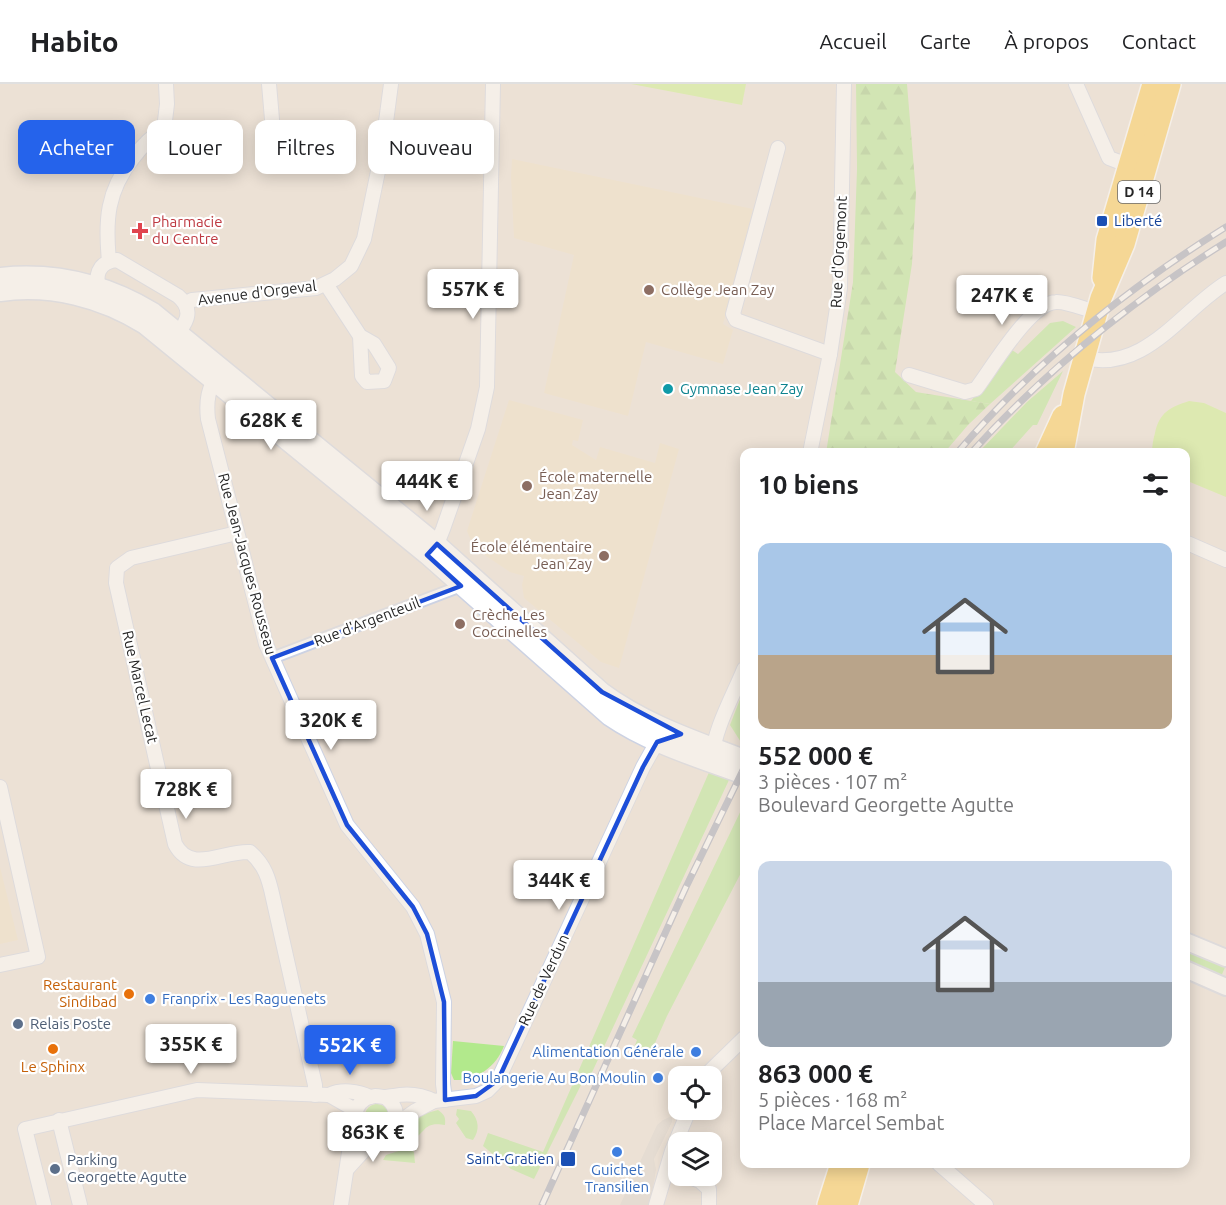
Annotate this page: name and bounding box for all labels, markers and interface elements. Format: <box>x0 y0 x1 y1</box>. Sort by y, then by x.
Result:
text: Habito <box>30 26 119 57</box>
text: Accueil <box>819 29 887 53</box>
text: Carte <box>920 29 971 53</box>
text: À propos <box>1004 29 1089 53</box>
text: Contact <box>1122 29 1196 53</box>
chip: Acheter <box>18 120 135 174</box>
chip: Louer <box>147 120 243 174</box>
chip: Filtres <box>255 120 356 174</box>
chip: Nouveau <box>368 120 494 174</box>
road number: D 14 <box>1118 181 1160 203</box>
street label: Rue d'Orgemont <box>827 195 850 308</box>
place label: Liberté <box>1114 212 1162 229</box>
place label: Pharmacie du Centre <box>152 213 223 247</box>
marker: Liberté <box>1095 214 1109 228</box>
marker: Pharmacie du Centre <box>133 224 147 238</box>
pin: 557K € <box>424 269 522 320</box>
pin: 247K € <box>953 275 1051 326</box>
street label: Avenue d'Orgeval <box>197 277 317 308</box>
text: 557K € <box>441 277 505 300</box>
place label: Collège Jean Zay <box>661 281 774 298</box>
marker: Collège Jean Zay <box>642 283 656 297</box>
text: 247K € <box>970 283 1034 306</box>
place label: Gymnase Jean Zay <box>680 380 803 397</box>
marker: Gymnase Jean Zay <box>661 382 675 396</box>
pin: 628K € <box>222 400 320 451</box>
text: 628K € <box>239 408 303 431</box>
pin: 444K € <box>378 461 476 512</box>
place label: École maternelle Jean Zay <box>539 468 652 502</box>
icon: filters <box>1139 468 1172 501</box>
text: 444K € <box>395 469 459 492</box>
text: 10 biens <box>758 470 859 499</box>
street label: Rue Jean-Jacques Rousseau <box>215 471 280 657</box>
marker: École maternelle Jean Zay <box>520 479 534 493</box>
place label: École élémentaire Jean Zay <box>471 538 592 572</box>
marker: École élémentaire Jean Zay <box>597 549 611 563</box>
icon: home <box>911 582 1019 690</box>
street label: Rue d'Argenteuil <box>311 593 422 650</box>
place label: Crèche Les Coccinelles <box>472 606 547 640</box>
marker: Crèche Les Coccinelles <box>453 617 467 631</box>
street label: Rue Marcel Lecat <box>119 629 162 745</box>
pin: 320K € <box>282 700 380 751</box>
text: 320K € <box>299 708 363 731</box>
text: 552 000 € <box>758 741 873 770</box>
pin: 728K € <box>137 769 235 820</box>
text: 3 pièces · 107 m² <box>758 770 907 793</box>
text: 728K € <box>154 777 218 800</box>
text: Boulevard Georgette Agutte <box>758 793 1014 816</box>
pin: 344K € <box>510 860 608 911</box>
text: 344K € <box>527 868 591 891</box>
icon: home <box>911 900 1019 1008</box>
street label: Rue de Verdun <box>515 931 572 1028</box>
place label: Restaurant Sindibad <box>43 976 117 1010</box>
marker: Restaurant Sindibad <box>122 987 136 1001</box>
place label: Franprix - Les Raguenets <box>162 990 326 1007</box>
marker: Franprix - Les Raguenets <box>143 992 157 1006</box>
place label: Relais Poste <box>30 1015 111 1032</box>
marker: Relais Poste <box>11 1017 25 1031</box>
pin: 355K € <box>142 1024 240 1075</box>
pin: 552K € <box>301 1025 399 1076</box>
text: 355K € <box>159 1032 223 1055</box>
text: 552K € <box>318 1033 382 1056</box>
marker: Le Sphinx <box>46 1042 60 1056</box>
place label: Alimentation Générale <box>532 1043 684 1060</box>
marker: Alimentation Générale <box>689 1045 703 1059</box>
place label: Le Sphinx <box>21 1058 86 1075</box>
text: 863 000 € <box>758 1059 873 1088</box>
map controls <box>668 1066 722 1186</box>
button: locate <box>668 1066 722 1120</box>
place label: Boulangerie Au Bon Moulin <box>462 1069 646 1086</box>
marker: Boulangerie Au Bon Moulin <box>651 1071 665 1085</box>
text: 5 pièces · 168 m² <box>758 1088 907 1111</box>
text: Place Marcel Sembat <box>758 1111 944 1134</box>
pin: 863K € <box>324 1112 422 1163</box>
text: 863K € <box>341 1120 405 1143</box>
button: layers <box>668 1132 722 1186</box>
marker: Guichet Transilien <box>610 1145 624 1159</box>
place label: Saint-Gratien <box>467 1150 554 1167</box>
marker: Saint-Gratien <box>559 1150 577 1168</box>
place label: Parking Georgette Agutte <box>67 1151 187 1185</box>
place label: Guichet Transilien <box>585 1161 649 1195</box>
marker: Parking Georgette Agutte <box>48 1162 62 1176</box>

